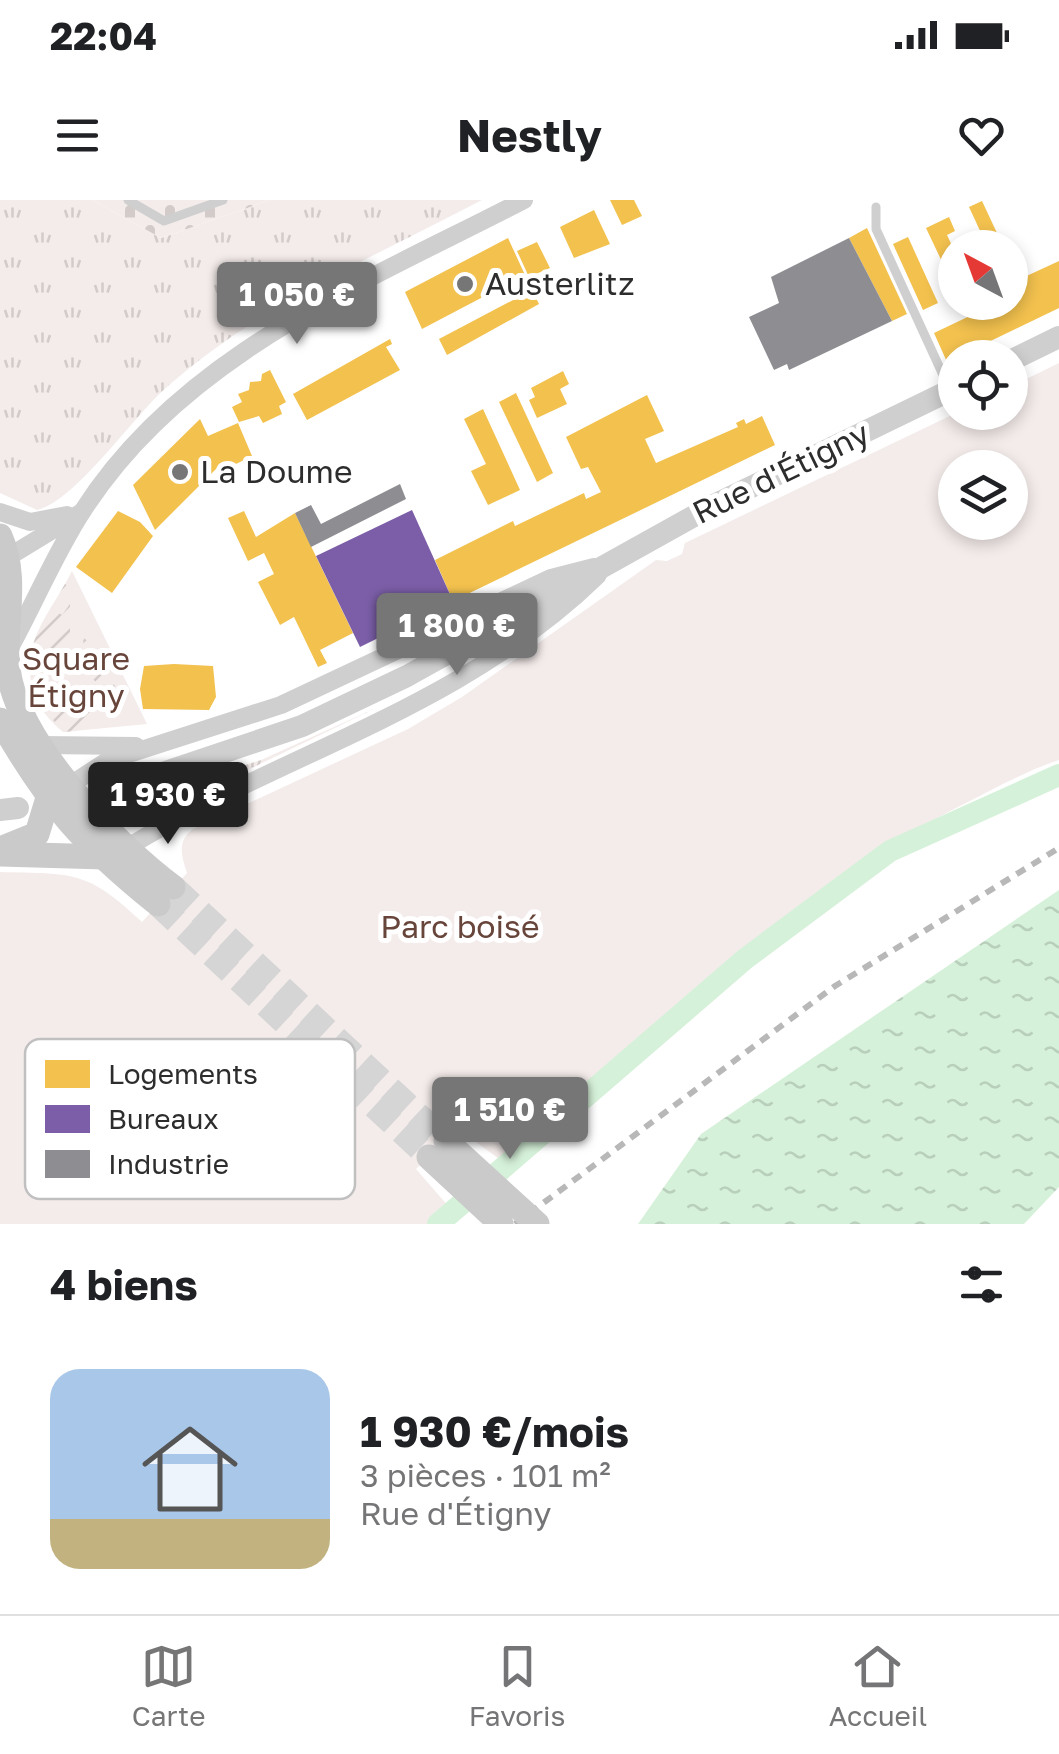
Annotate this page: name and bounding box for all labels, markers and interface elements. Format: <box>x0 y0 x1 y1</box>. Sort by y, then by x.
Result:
text: 22:04 <box>50 13 157 58</box>
icon: menu <box>50 108 105 163</box>
text: Nestly <box>457 108 602 162</box>
icon: heart <box>954 108 1009 163</box>
north arrow <box>938 230 1028 320</box>
map controls <box>938 230 1028 540</box>
pin: 1 050 € <box>205 262 389 347</box>
place label: Austerlitz <box>485 264 635 302</box>
marker: Austerlitz <box>454 273 476 295</box>
text: 1 050 € <box>239 275 355 313</box>
button: locate <box>938 340 1028 430</box>
street label: Rue d'Étigny <box>686 413 875 531</box>
button: layers <box>938 450 1028 540</box>
place label: La Doume <box>200 452 352 490</box>
marker: La Doume <box>169 461 191 483</box>
pin: 1 800 € <box>365 593 549 678</box>
text: 1 800 € <box>398 606 516 644</box>
park label: Square Étigny <box>22 639 130 714</box>
pin: 1 930 € <box>76 762 260 847</box>
text: 1 930 € <box>110 775 226 813</box>
park label: Parc boisé <box>380 907 540 945</box>
legend <box>25 1039 355 1199</box>
text: Logements <box>108 1057 258 1090</box>
pin: 1 510 € <box>418 1077 602 1162</box>
text: 1 510 € <box>454 1090 566 1128</box>
text: Bureaux <box>108 1102 219 1135</box>
text: Industrie <box>108 1147 229 1180</box>
icon: filters <box>954 1257 1009 1312</box>
text: 4 biens <box>50 1259 198 1309</box>
text: 1 930 €/mois <box>360 1406 629 1456</box>
icon: home <box>130 1409 250 1529</box>
text: 3 pièces · 101 m² <box>360 1456 611 1494</box>
text: Rue d'Étigny <box>360 1494 551 1532</box>
tab: Carte <box>132 1639 205 1732</box>
tab: Favoris <box>469 1639 565 1732</box>
tab: Accueil <box>829 1639 927 1732</box>

